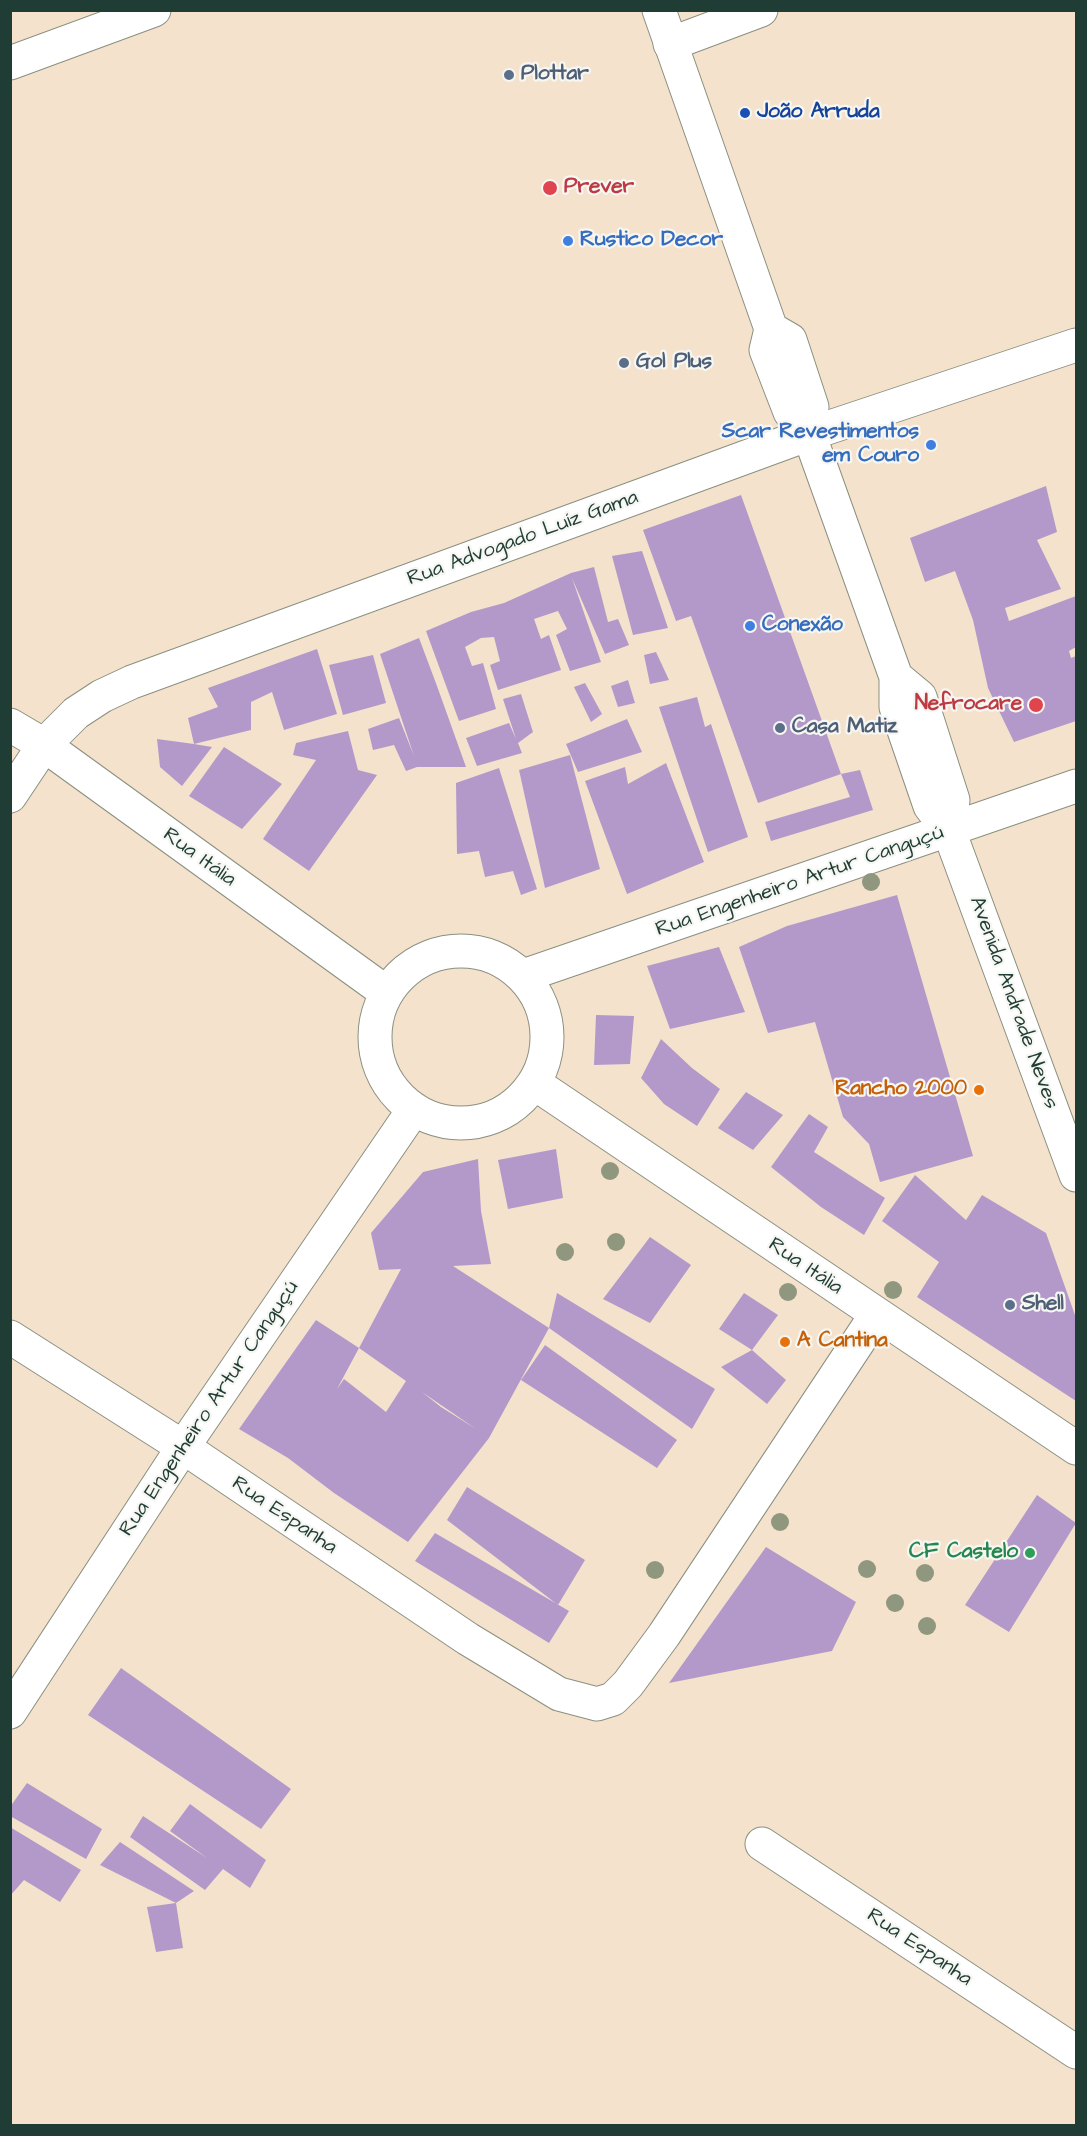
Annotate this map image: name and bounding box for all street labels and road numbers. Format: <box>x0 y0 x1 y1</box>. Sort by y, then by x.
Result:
street label: Rua Advogado Luíz Gama <box>404 486 642 592</box>
street label: Rua Engenheiro Artur Canguçú <box>653 821 947 943</box>
street label: Rua Itália <box>158 823 240 893</box>
street label: Avenida Andrade Neves <box>963 893 1063 1113</box>
street label: Rua Itália <box>763 1233 847 1301</box>
street label: Rua Engenheiro Artur Canguçú <box>115 1276 305 1542</box>
street label: Rua Espanha <box>227 1472 341 1560</box>
street label: Rua Espanha <box>862 1904 976 1992</box>

